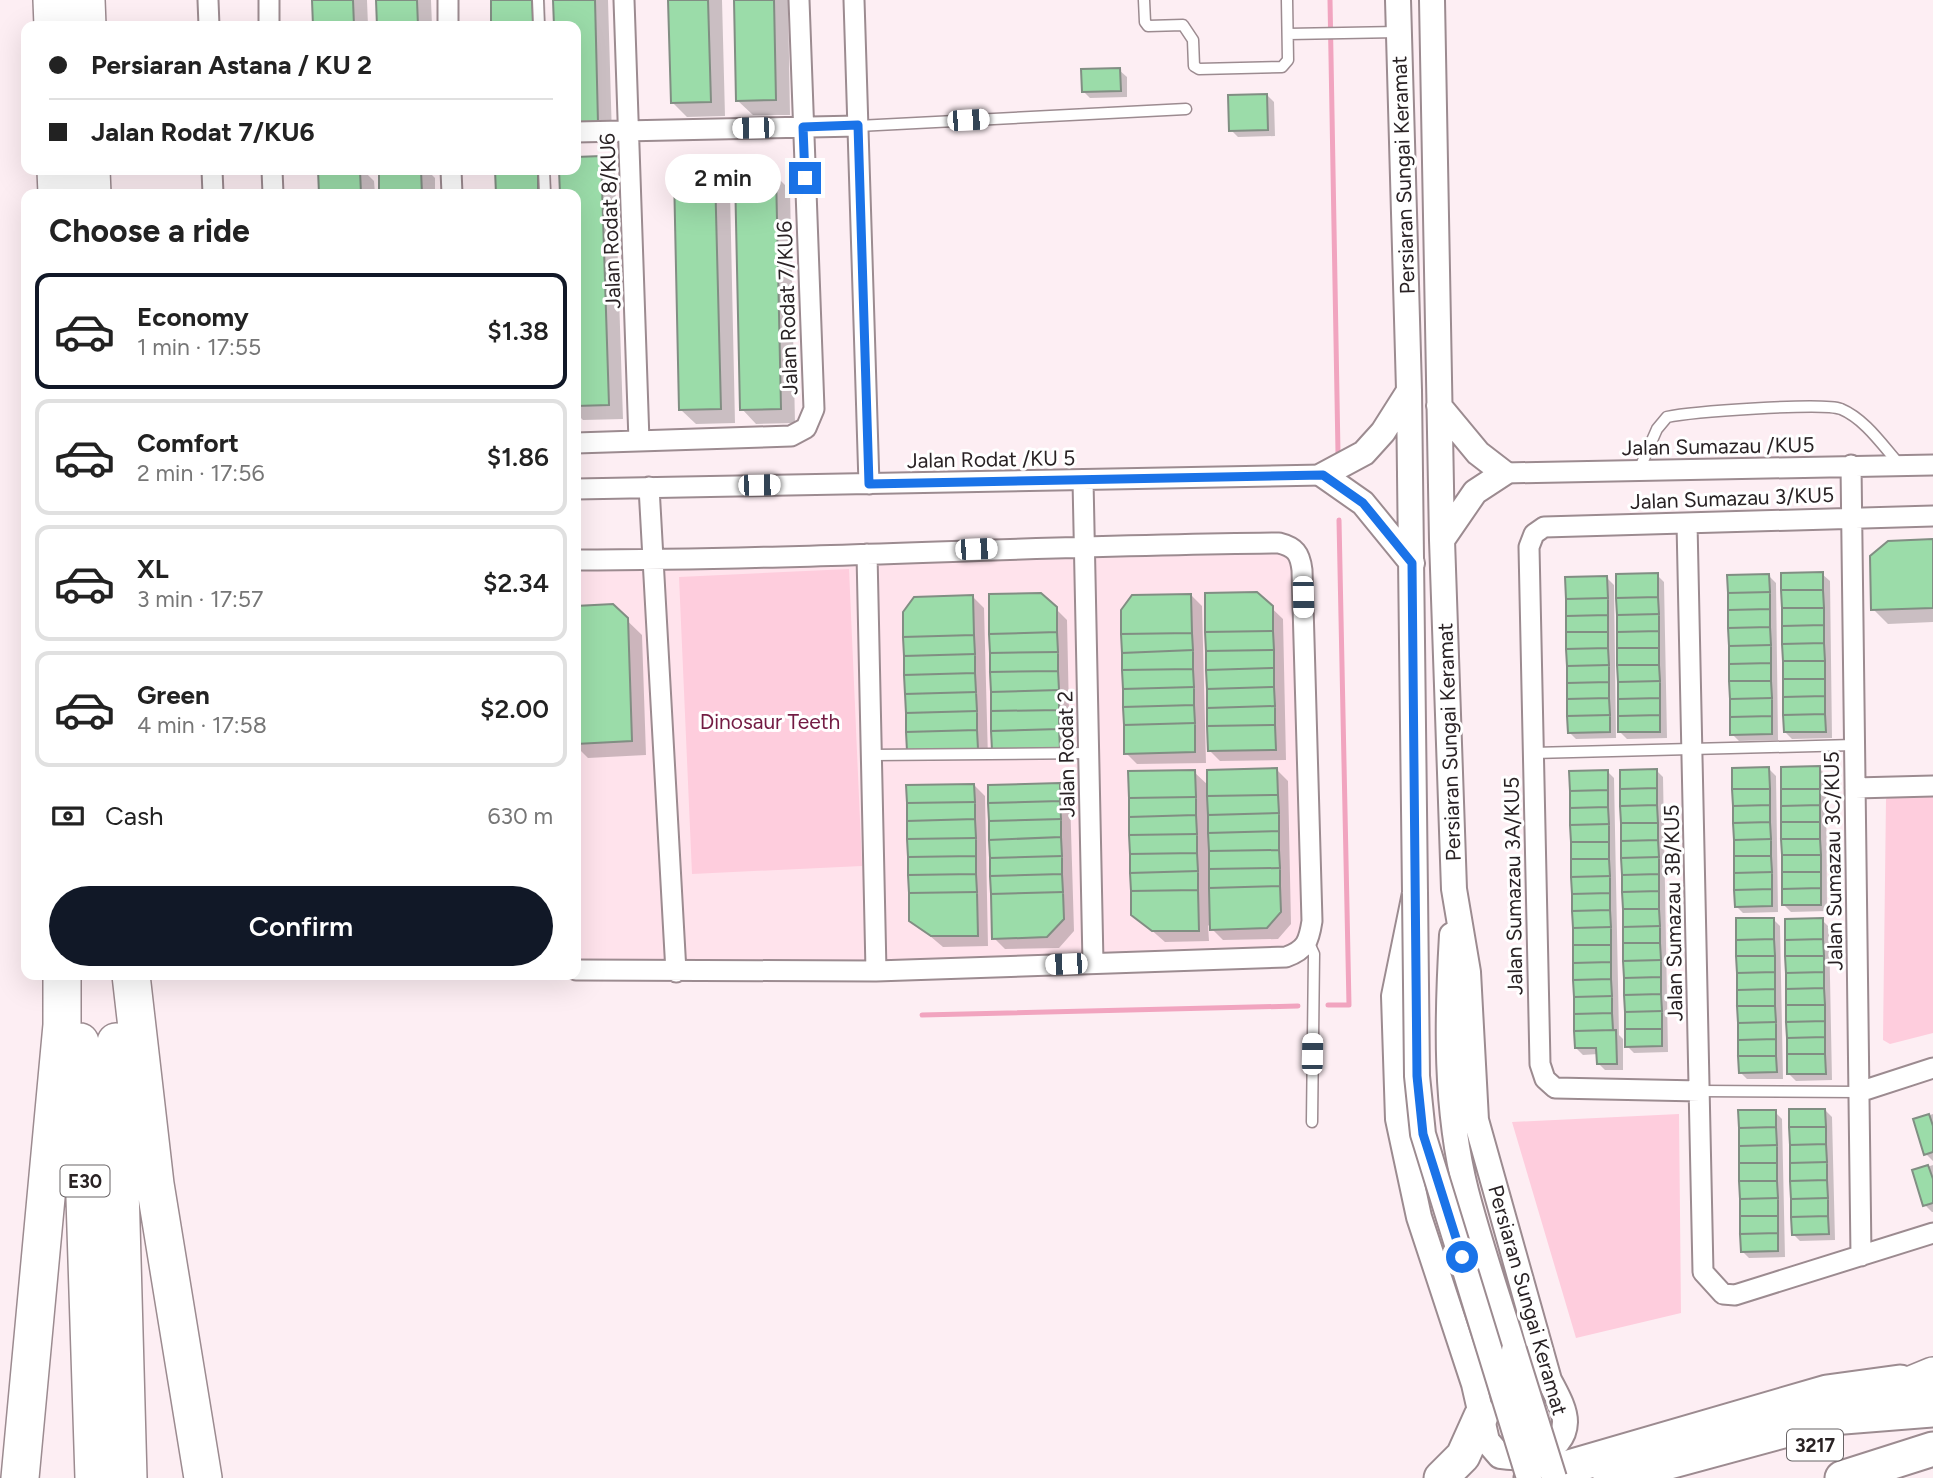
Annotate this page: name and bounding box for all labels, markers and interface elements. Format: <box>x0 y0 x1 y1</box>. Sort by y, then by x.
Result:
text: Persiaran Astana / KU 2 <box>91 49 372 81</box>
street label: Persiaran Sungai Keramat <box>1386 55 1420 295</box>
car <box>947 108 990 132</box>
text: Jalan Rodat 7/KU6 <box>91 116 315 148</box>
car <box>732 117 775 139</box>
street label: Jalan Rodat 8/KU6 <box>594 133 626 309</box>
callout: 2 min <box>665 154 780 202</box>
route end <box>789 162 821 194</box>
text: 2 min <box>694 164 752 192</box>
text: Choose a ride <box>49 212 250 250</box>
street label: Jalan Rodat 7/KU6 <box>771 220 803 395</box>
icon: car <box>53 300 116 363</box>
text: Economy <box>137 301 249 333</box>
text: $1.38 <box>487 315 549 347</box>
text: 1 min · 17:55 <box>137 333 261 361</box>
icon: car <box>53 426 116 489</box>
text: Comfort <box>137 427 239 459</box>
street label: Jalan Sumazau /KU5 <box>1621 432 1815 460</box>
text: $1.86 <box>487 441 549 473</box>
street label: Jalan Rodat /KU 5 <box>907 445 1075 473</box>
text: 2 min · 17:56 <box>137 459 264 487</box>
car <box>738 474 781 496</box>
street label: Jalan Sumazau 3/KU5 <box>1630 482 1834 514</box>
car <box>955 538 998 560</box>
icon: car <box>53 552 116 615</box>
text: XL <box>137 553 169 585</box>
text: $2.34 <box>483 567 549 599</box>
car <box>1293 576 1314 618</box>
text: 3 min · 17:57 <box>137 585 263 613</box>
street label: Persiaran Sungai Keramat <box>1432 622 1466 862</box>
icon: car <box>53 678 116 741</box>
text: Green <box>137 679 210 711</box>
street label: Jalan Rodat 2 <box>1052 690 1080 818</box>
text: $2.00 <box>480 693 549 725</box>
park label: Dinosaur Teeth <box>700 709 840 734</box>
text: 4 min · 17:58 <box>137 711 267 739</box>
street label: Jalan Sumazau 3C/KU5 <box>1819 751 1847 971</box>
street label: Jalan Sumazau 3A/KU5 <box>1499 777 1527 995</box>
icon: cash <box>49 797 87 835</box>
text: Cash <box>105 800 164 832</box>
text: 630 m <box>487 802 553 830</box>
street label: Jalan Sumazau 3B/KU5 <box>1659 804 1687 1022</box>
button: Confirm <box>49 886 553 966</box>
car <box>1045 953 1088 975</box>
car <box>1302 1033 1323 1075</box>
road number: E30 <box>60 1166 110 1196</box>
street label: Persiaran Sungai Keramat <box>1483 1182 1573 1418</box>
route start <box>1446 1241 1478 1273</box>
road number: 3217 <box>1787 1429 1843 1460</box>

